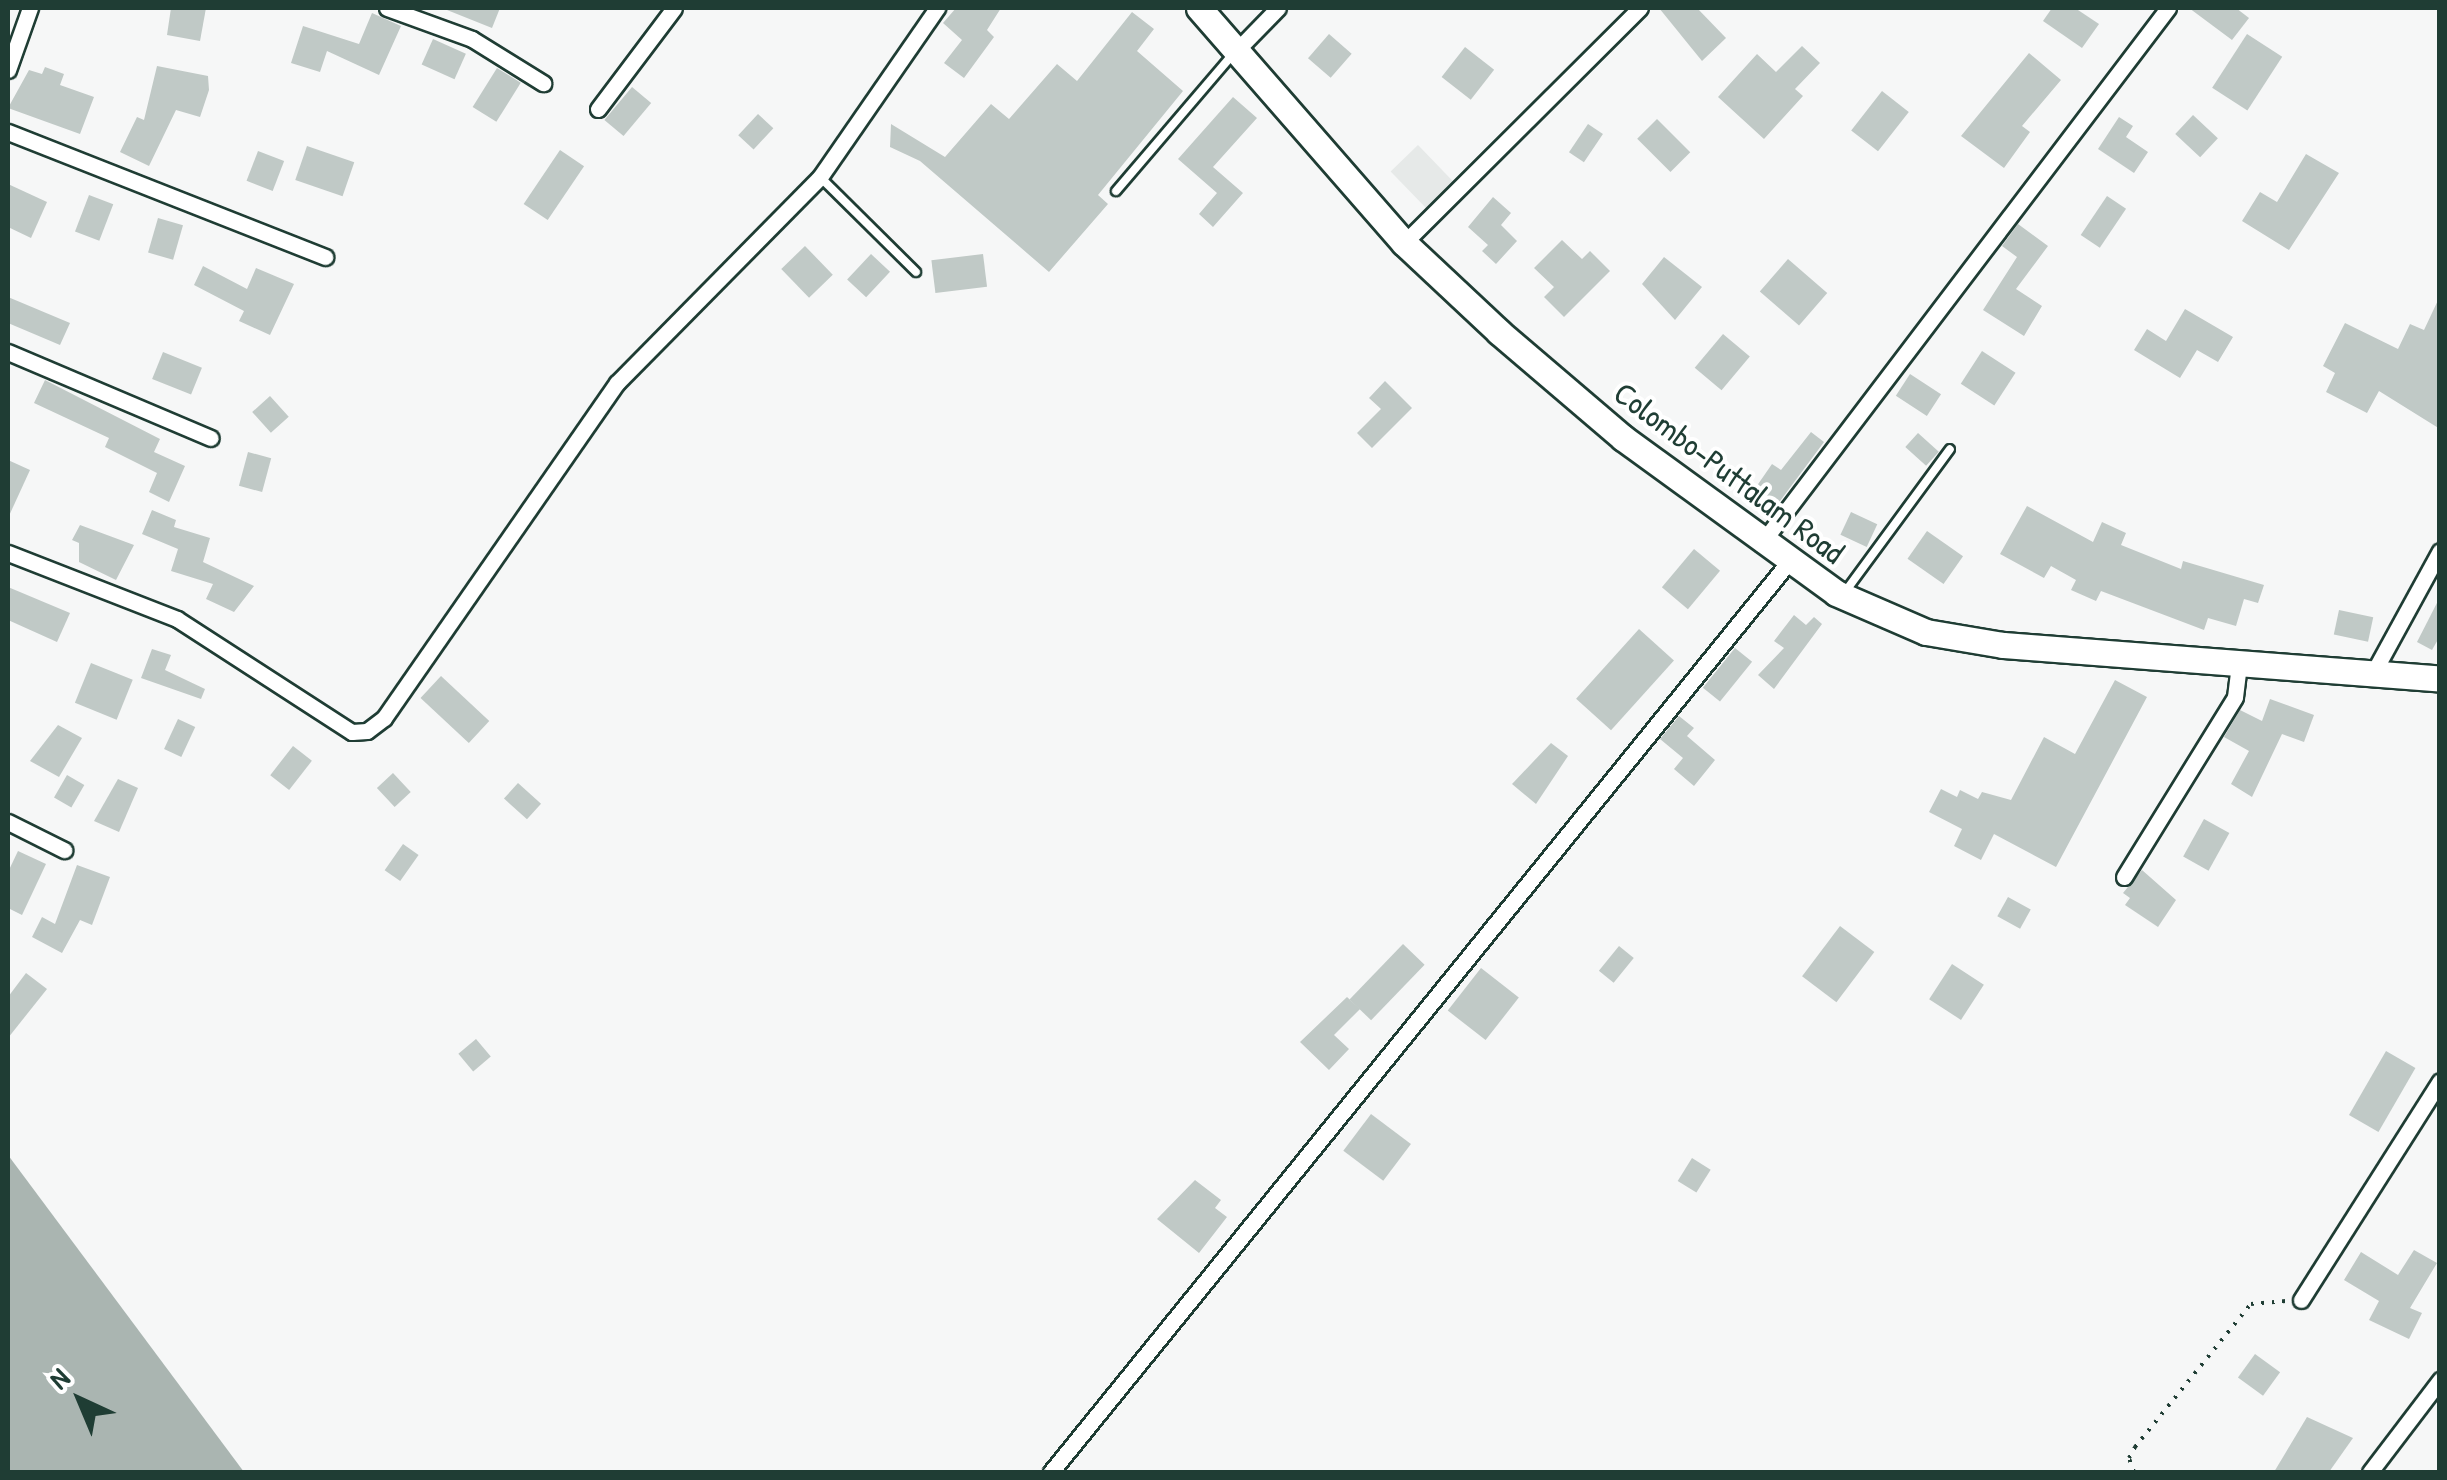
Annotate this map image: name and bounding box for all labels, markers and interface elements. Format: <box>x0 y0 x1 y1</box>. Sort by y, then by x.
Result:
street label: Colombo-Puttalam Road <box>1606 374 1852 572</box>
north arrow <box>30 1350 130 1450</box>
text: N <box>41 1360 78 1397</box>

